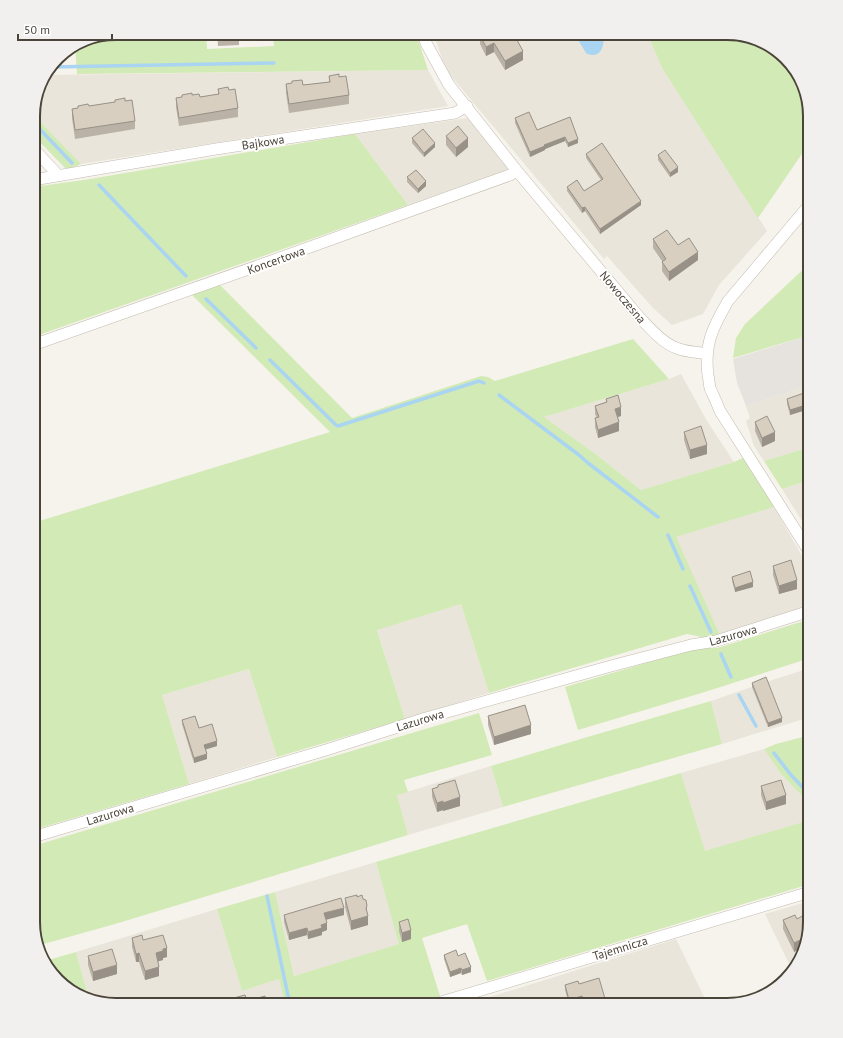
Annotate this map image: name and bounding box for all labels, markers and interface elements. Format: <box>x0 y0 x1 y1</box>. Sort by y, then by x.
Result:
scale bar <box>18 16 112 42</box>
text: 50 m <box>24 22 50 37</box>
street label: Bajkowa <box>241 131 285 153</box>
street label: Koncertowa <box>245 243 307 277</box>
street label: Nowoczesna <box>597 268 649 326</box>
street label: Lazurowa <box>707 621 759 649</box>
street label: Lazurowa <box>394 706 446 734</box>
street label: Lazurowa <box>84 800 136 828</box>
street label: Tajemnicza <box>591 933 649 963</box>

